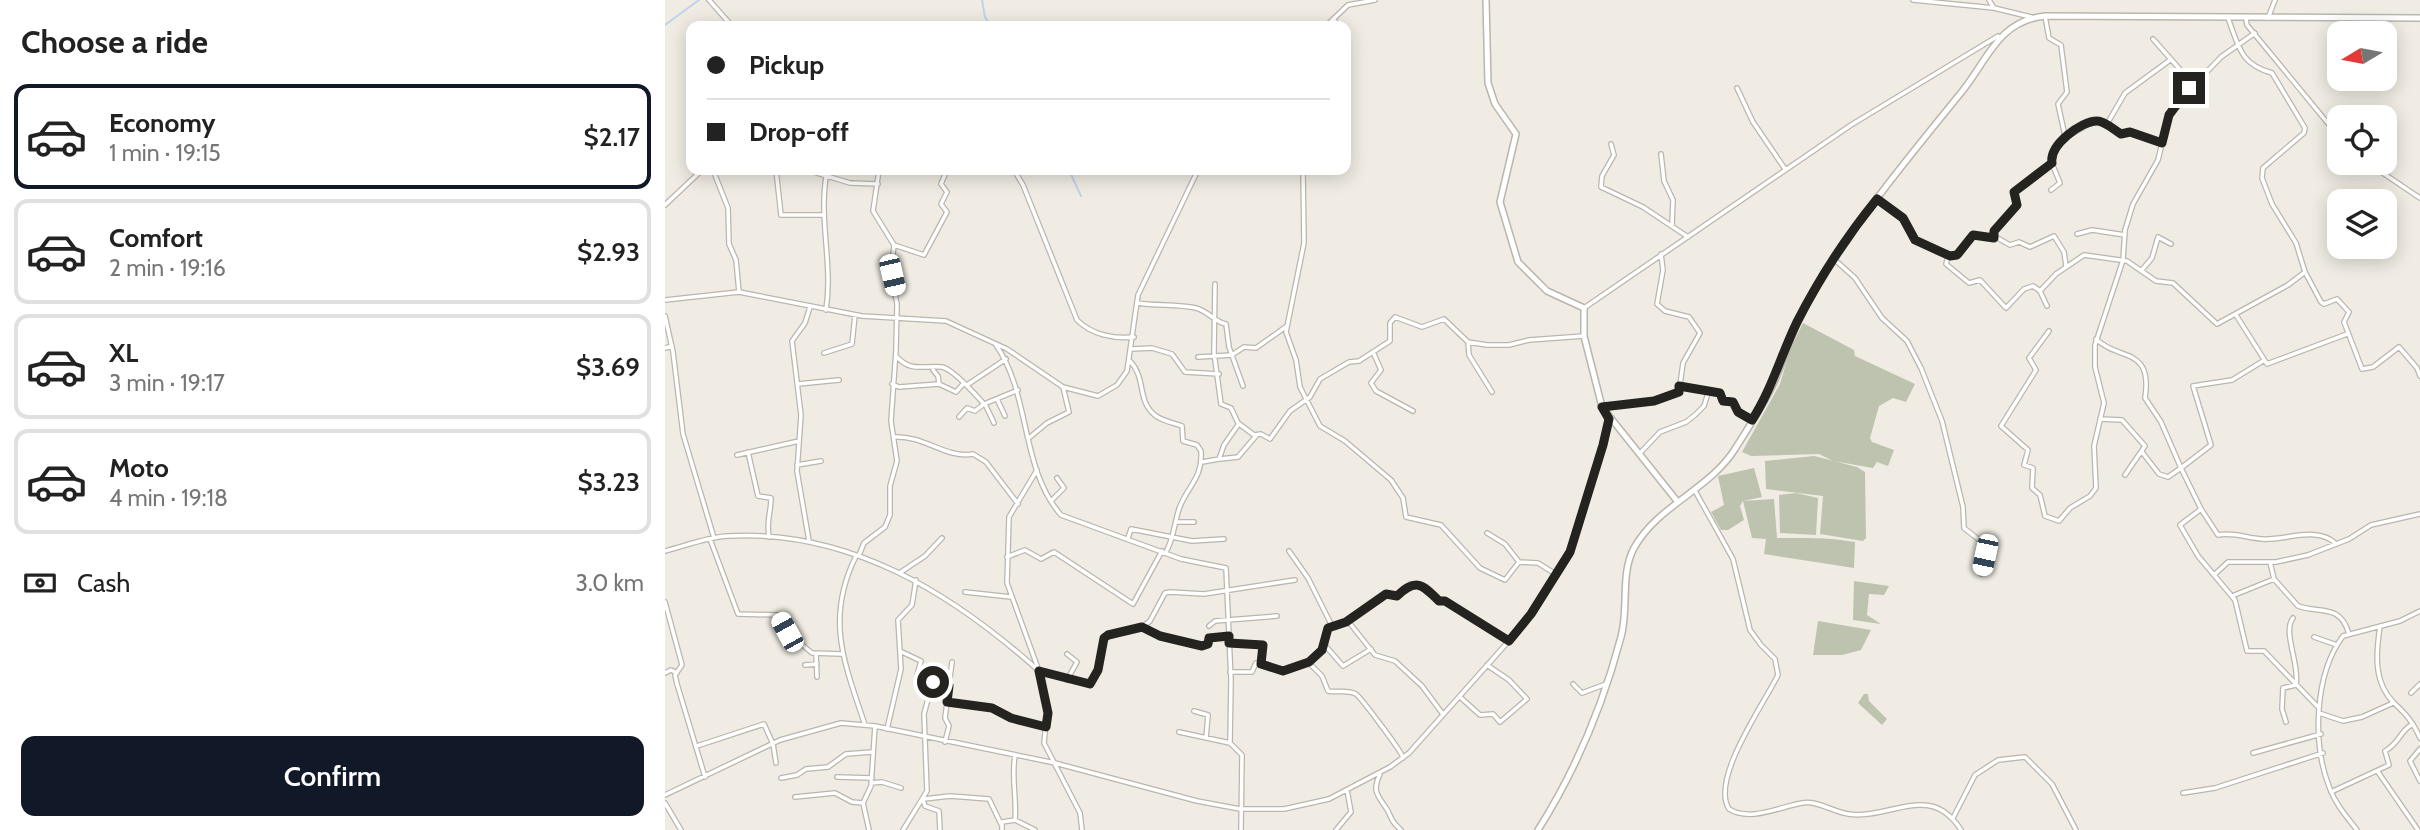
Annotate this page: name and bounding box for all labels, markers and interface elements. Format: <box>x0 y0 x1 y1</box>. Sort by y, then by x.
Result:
north arrow <box>2327 21 2397 91</box>
map controls <box>2327 21 2397 259</box>
text: Choose a ride <box>21 22 208 61</box>
text: Pickup <box>749 49 824 81</box>
route end <box>2173 72 2205 104</box>
icon: car <box>25 105 88 168</box>
button: locate <box>2327 105 2397 175</box>
text: Economy <box>109 107 215 139</box>
text: Drop-off <box>749 116 849 148</box>
text: $2.17 <box>584 121 640 153</box>
text: 1 min · 19:15 <box>109 139 221 167</box>
button: layers <box>2327 189 2397 259</box>
icon: car <box>25 220 88 283</box>
text: Comfort <box>109 222 203 254</box>
text: $2.93 <box>577 236 640 268</box>
car <box>878 252 907 298</box>
text: 2 min · 19:16 <box>109 254 226 282</box>
icon: car <box>25 335 88 398</box>
text: XL <box>109 337 138 369</box>
text: $3.69 <box>576 351 640 383</box>
text: 3 min · 19:17 <box>109 369 225 397</box>
icon: car <box>25 450 88 513</box>
text: Moto <box>109 452 169 484</box>
text: $3.23 <box>577 466 640 498</box>
text: 4 min · 19:18 <box>109 484 228 512</box>
car <box>1971 532 2000 578</box>
icon: cash <box>21 564 59 602</box>
text: Cash <box>77 567 130 599</box>
text: 3.0 km <box>575 569 644 597</box>
car <box>768 609 807 655</box>
route start <box>917 666 949 698</box>
button: Confirm <box>21 736 644 816</box>

